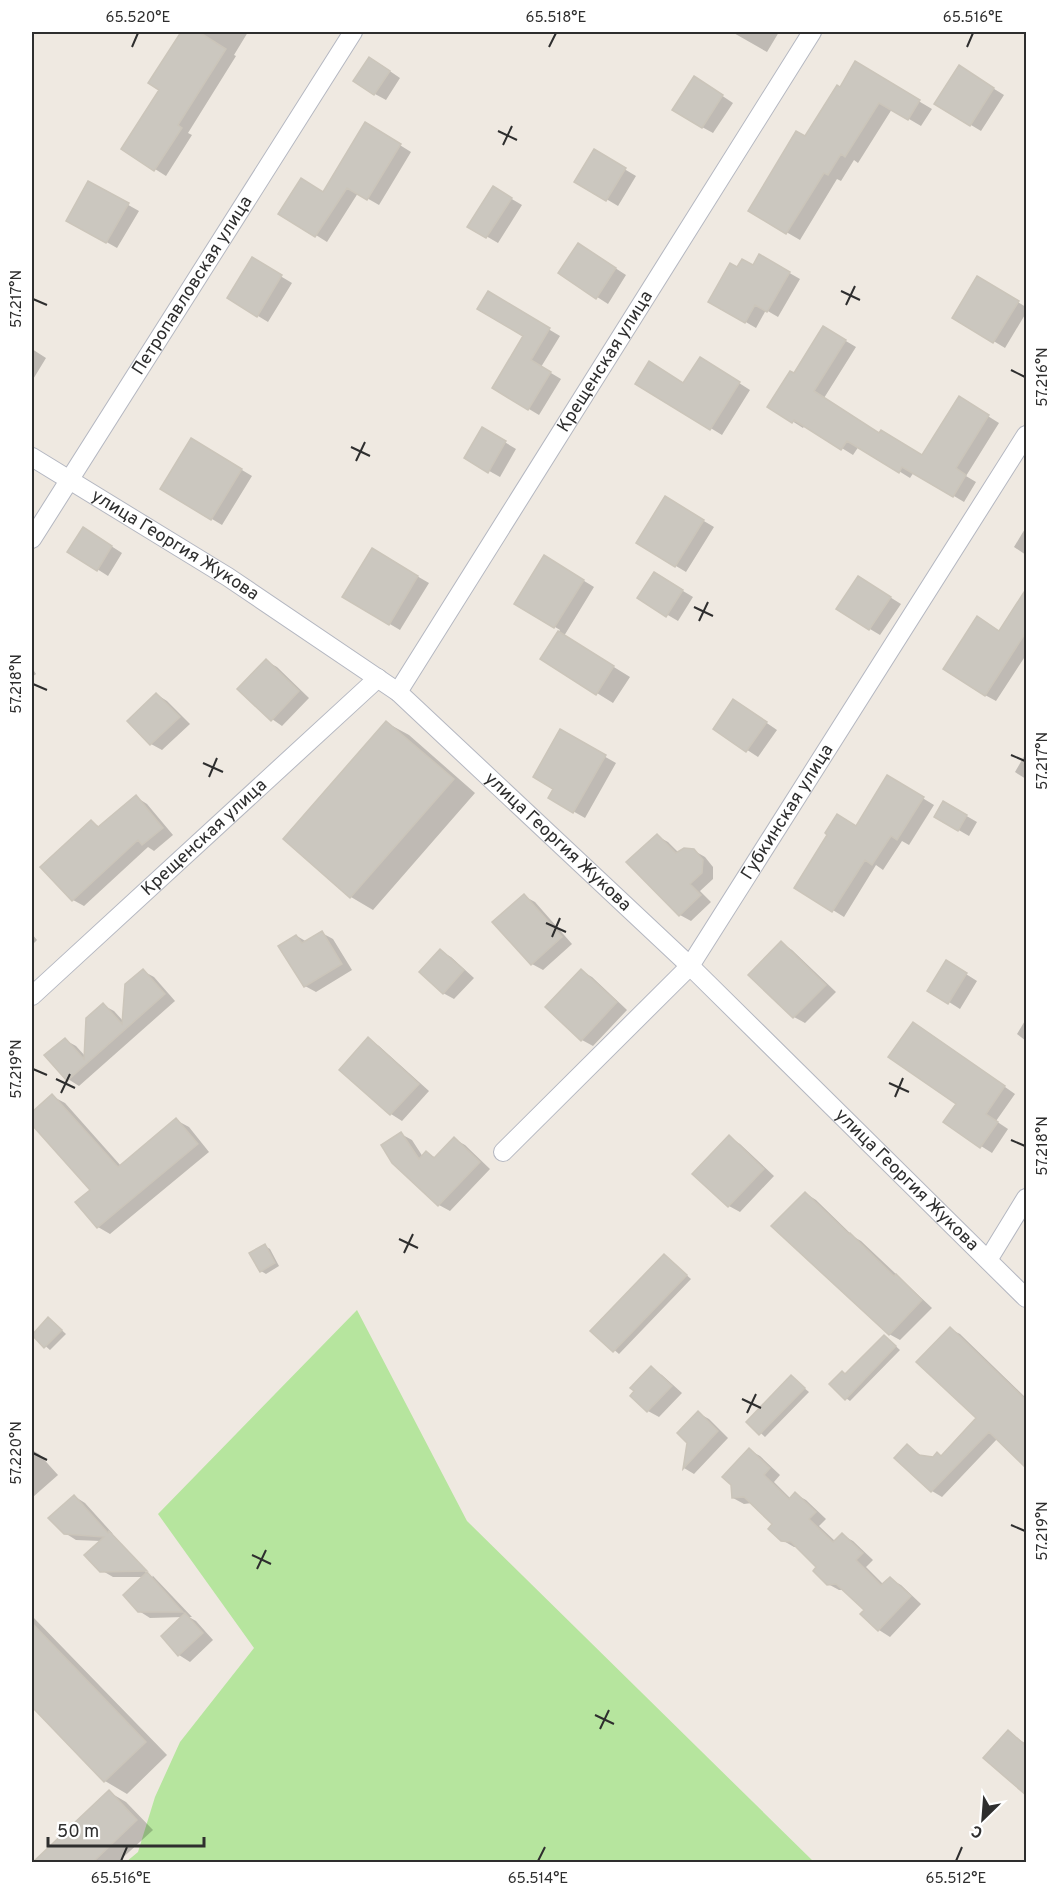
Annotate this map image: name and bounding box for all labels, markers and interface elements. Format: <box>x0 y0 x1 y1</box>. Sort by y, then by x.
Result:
text: 65.520°E <box>106 9 170 28</box>
text: 65.518°E <box>526 9 586 28</box>
text: 65.516°E <box>943 9 1003 28</box>
street label: Петропавловская улица <box>127 192 258 379</box>
text: 57.217°N <box>8 270 27 328</box>
street label: Крещенская улица <box>552 286 658 437</box>
text: 57.216°N <box>1034 347 1053 407</box>
street label: улица Георгия Жукова <box>87 484 263 606</box>
text: 57.218°N <box>8 654 27 714</box>
text: 57.217°N <box>1034 732 1053 790</box>
street label: Губкинская улица <box>736 740 839 884</box>
street label: улица Георгия Жукова <box>479 767 636 916</box>
street label: Крещенская улица <box>137 774 272 901</box>
text: 57.219°N <box>8 1039 27 1099</box>
street label: улица Георгия Жукова <box>830 1104 983 1256</box>
text: 57.218°N <box>1034 1116 1053 1176</box>
text: 57.220°N <box>8 1421 27 1485</box>
text: 57.219°N <box>1034 1501 1053 1561</box>
north arrow <box>953 1789 1013 1849</box>
scale bar <box>48 1810 204 1848</box>
text: С <box>969 1820 986 1842</box>
text: 50 m <box>57 1821 99 1844</box>
text: 65.516°E <box>91 1870 151 1889</box>
text: 65.514°E <box>508 1870 568 1889</box>
text: 65.512°E <box>926 1870 986 1889</box>

